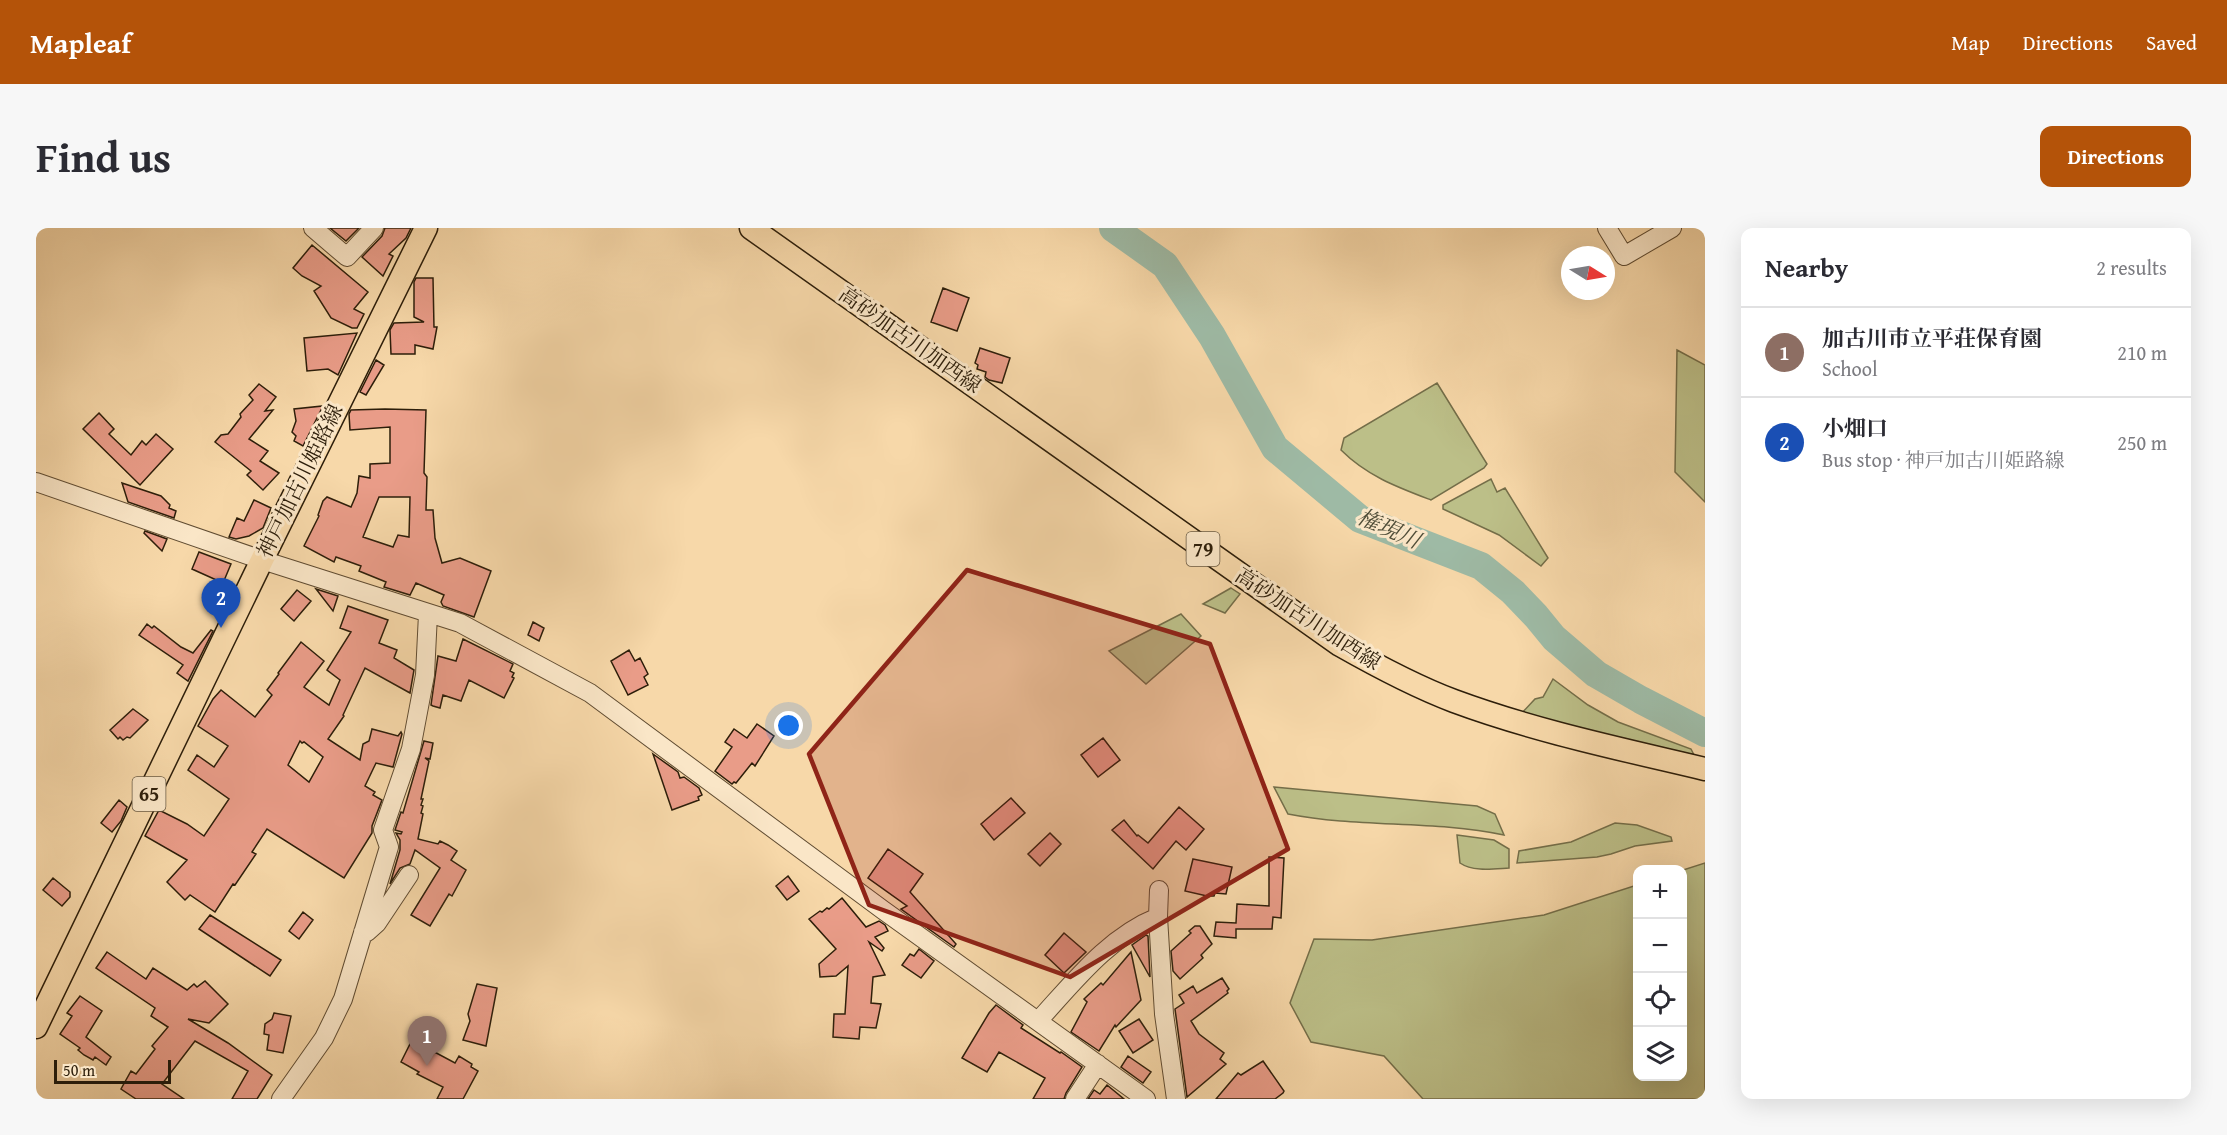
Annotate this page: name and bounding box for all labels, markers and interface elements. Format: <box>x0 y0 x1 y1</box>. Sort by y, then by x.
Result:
text: Mapleaf <box>30 22 131 63</box>
text: Map <box>1951 27 1990 58</box>
text: Directions <box>2023 27 2113 58</box>
text: Saved <box>2146 27 2197 58</box>
text: Find us <box>36 126 171 187</box>
button: Directions <box>2040 126 2191 187</box>
north arrow <box>1561 246 1615 300</box>
text: Nearby <box>1765 248 1848 287</box>
text: 2 results <box>2096 253 2167 282</box>
street label: 高砂加古川加西線 <box>833 279 988 400</box>
text: 加古川市立平荘保育園 <box>1822 322 2042 354</box>
text: 1 <box>1779 338 1790 367</box>
text: 210 m <box>2117 338 2167 367</box>
text: School <box>1822 354 1878 383</box>
street label: 神戸加古川姫路線 <box>249 398 350 563</box>
text: 小畑口 <box>1822 412 1888 444</box>
text: 2 <box>1779 428 1790 457</box>
text: 250 m <box>2117 428 2167 457</box>
text: Bus stop · 神戸加古川姫路線 <box>1822 445 2065 474</box>
water label: 権現川 <box>1352 500 1427 557</box>
road number: 79 <box>1186 532 1220 566</box>
street label: 高砂加古川加西線 <box>1229 560 1387 677</box>
pin: 2 <box>202 578 240 628</box>
your location <box>774 711 803 740</box>
road number: 65 <box>132 777 166 811</box>
map controls <box>1633 865 1687 1081</box>
button: + <box>1633 865 1687 919</box>
button: − <box>1633 919 1687 973</box>
button: locate <box>1633 973 1687 1027</box>
pin: 1 <box>408 1016 446 1066</box>
button: layers <box>1633 1027 1687 1081</box>
scale bar <box>54 1057 171 1084</box>
text: 50 m <box>63 1058 95 1082</box>

